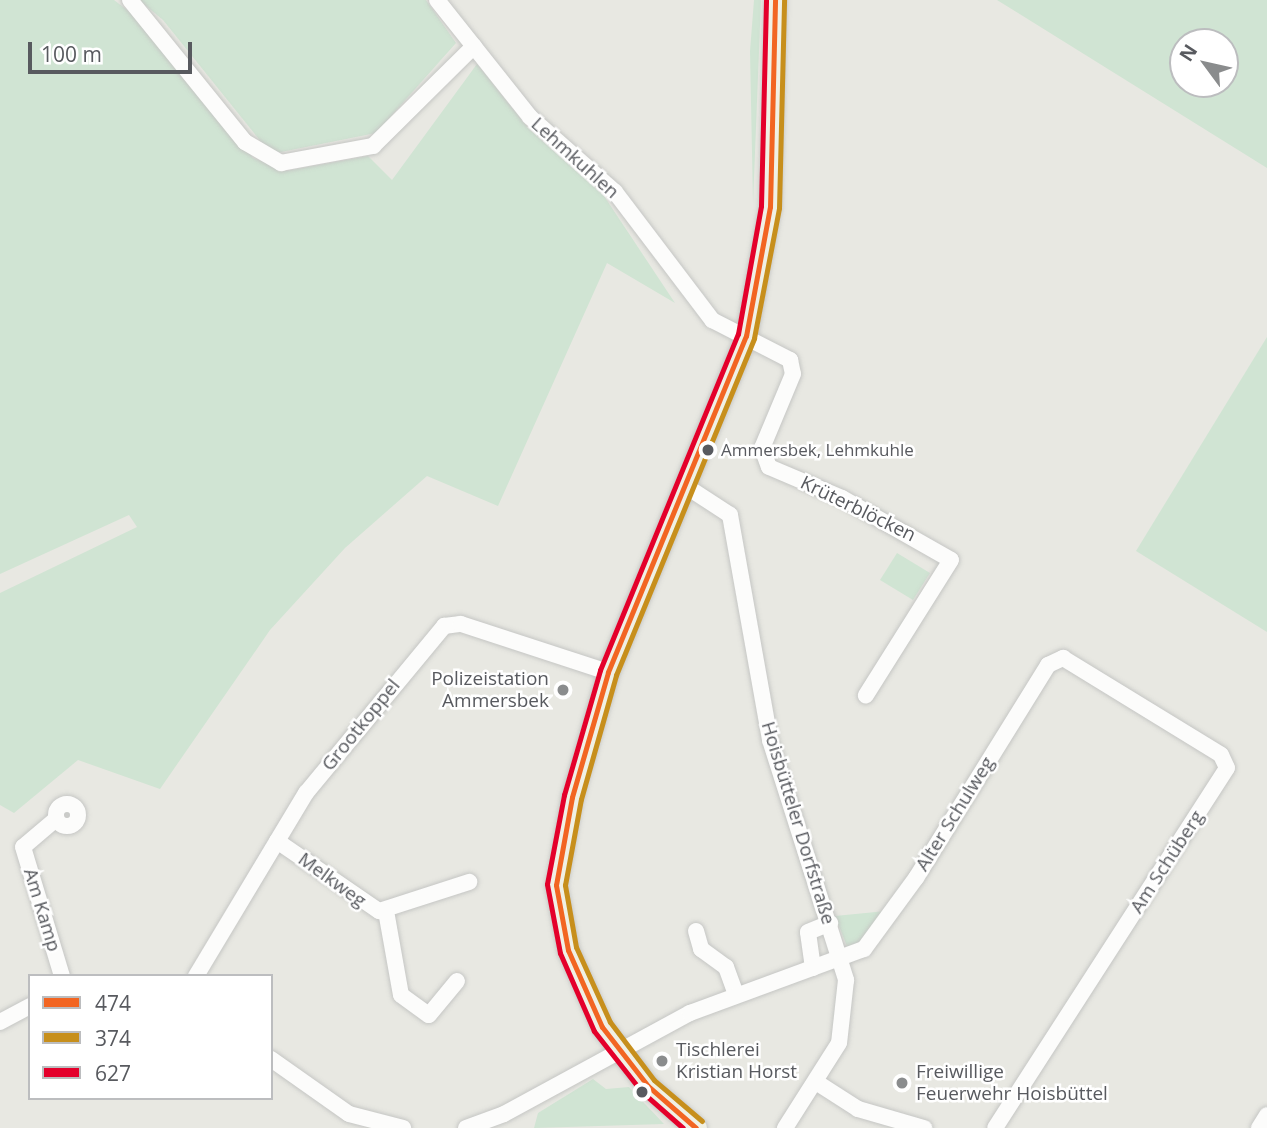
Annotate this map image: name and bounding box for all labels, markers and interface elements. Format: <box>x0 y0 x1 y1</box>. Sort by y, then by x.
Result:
scale bar <box>32 28 196 72</box>
north arrow <box>1169 28 1239 98</box>
text: N <box>1173 39 1203 66</box>
text: 100 m <box>41 40 102 68</box>
street label: Lehmkuhlen <box>526 113 624 203</box>
place label: Ammersbek, Lehmkuhle <box>721 440 914 460</box>
marker: Ammersbek, Lehmkuhle <box>701 443 715 457</box>
street label: Krüterblöcken <box>797 471 919 547</box>
place label: Polizeistation Ammersbek <box>431 668 549 712</box>
street label: Grootkoppel <box>317 675 405 775</box>
marker: Polizeistation Ammersbek <box>555 682 571 698</box>
street label: Hoisbütteler Dorfstraße <box>756 719 840 927</box>
street label: Alter Schulweg <box>911 753 999 875</box>
street label: Am Schüberg <box>1125 806 1209 918</box>
street label: Melkweg <box>294 848 370 912</box>
street label: Am Kamp <box>19 866 65 954</box>
legend <box>28 974 273 1100</box>
text: 474 <box>95 989 131 1017</box>
text: 374 <box>95 1024 131 1052</box>
place label: Tischlerei Kristian Horst <box>676 1039 797 1083</box>
marker: Tischlerei Kristian Horst <box>654 1053 670 1069</box>
text: 627 <box>95 1059 131 1087</box>
place label: Freiwillige Feuerwehr Hoisbüttel <box>916 1061 1108 1105</box>
marker: Freiwillige Feuerwehr Hoisbüttel <box>894 1075 910 1091</box>
unlabelled marker <box>635 1085 649 1099</box>

